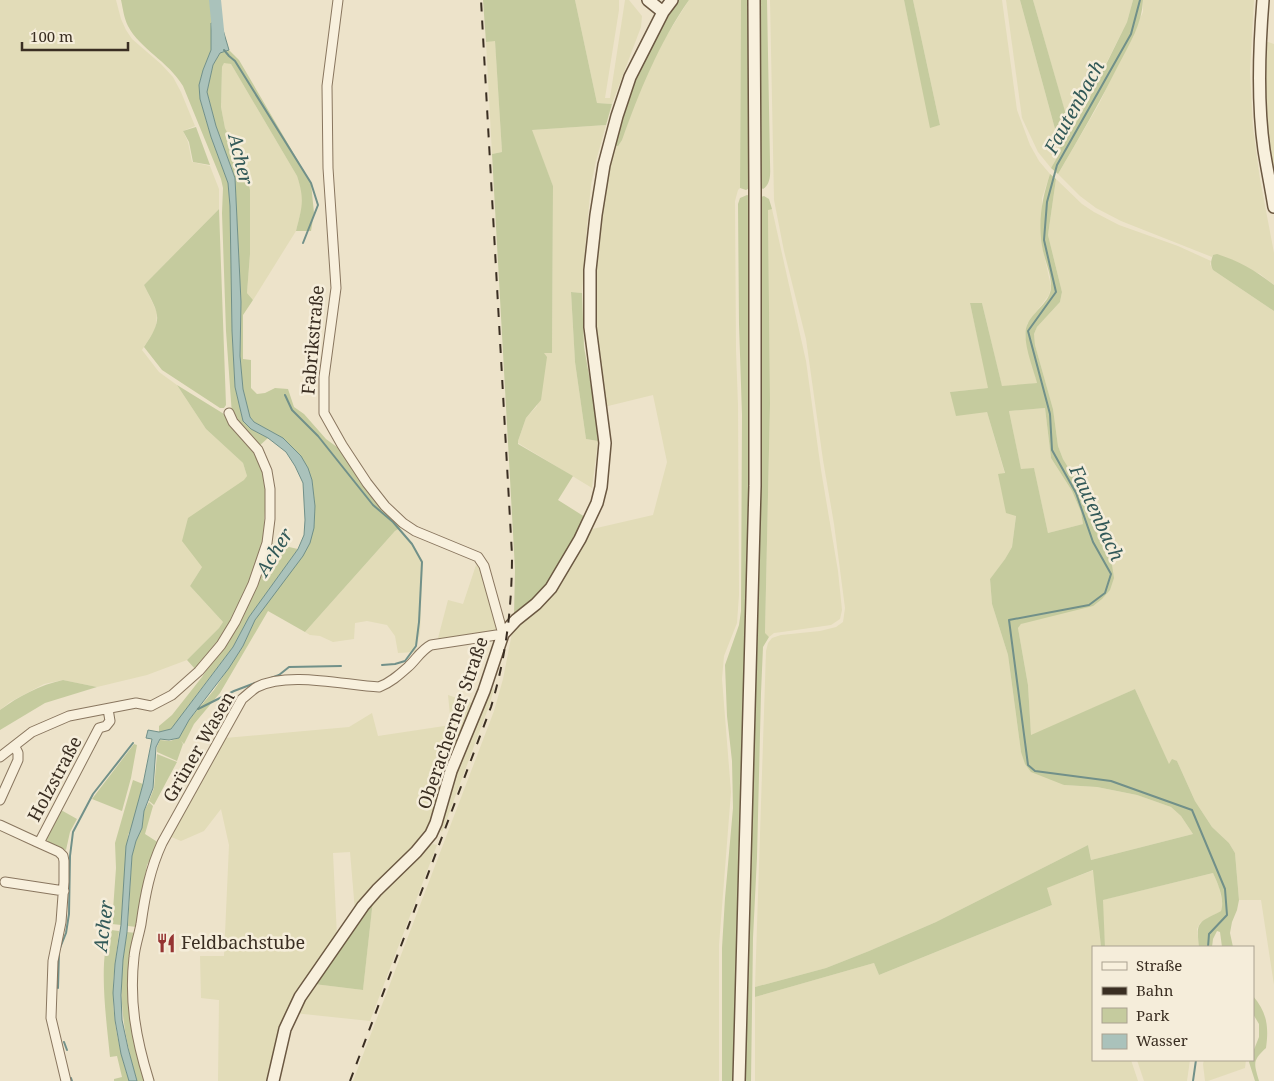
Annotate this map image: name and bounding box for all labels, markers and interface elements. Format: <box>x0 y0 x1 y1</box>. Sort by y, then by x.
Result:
scale bar <box>22 20 129 52</box>
text: 100 m <box>30 26 73 46</box>
water label: Fautenbach <box>1037 55 1111 159</box>
water label: Acher <box>222 129 260 187</box>
street label: Fabrikstraße <box>295 284 329 396</box>
water label: Fautenbach <box>1063 460 1131 566</box>
water label: Acher <box>248 523 299 583</box>
street label: Oberacherner Straße <box>411 633 493 812</box>
street label: Grüner Wasen <box>157 686 240 806</box>
street label: Holzstraße <box>22 732 87 825</box>
water label: Acher <box>87 899 119 955</box>
place label: Feldbachstube <box>181 930 305 954</box>
restaurant icon: Feldbachstube <box>155 932 177 954</box>
legend <box>1092 946 1254 1061</box>
text: Straße <box>1136 955 1182 975</box>
text: Bahn <box>1136 980 1174 1000</box>
text: Park <box>1136 1005 1170 1025</box>
text: Wasser <box>1136 1030 1188 1050</box>

